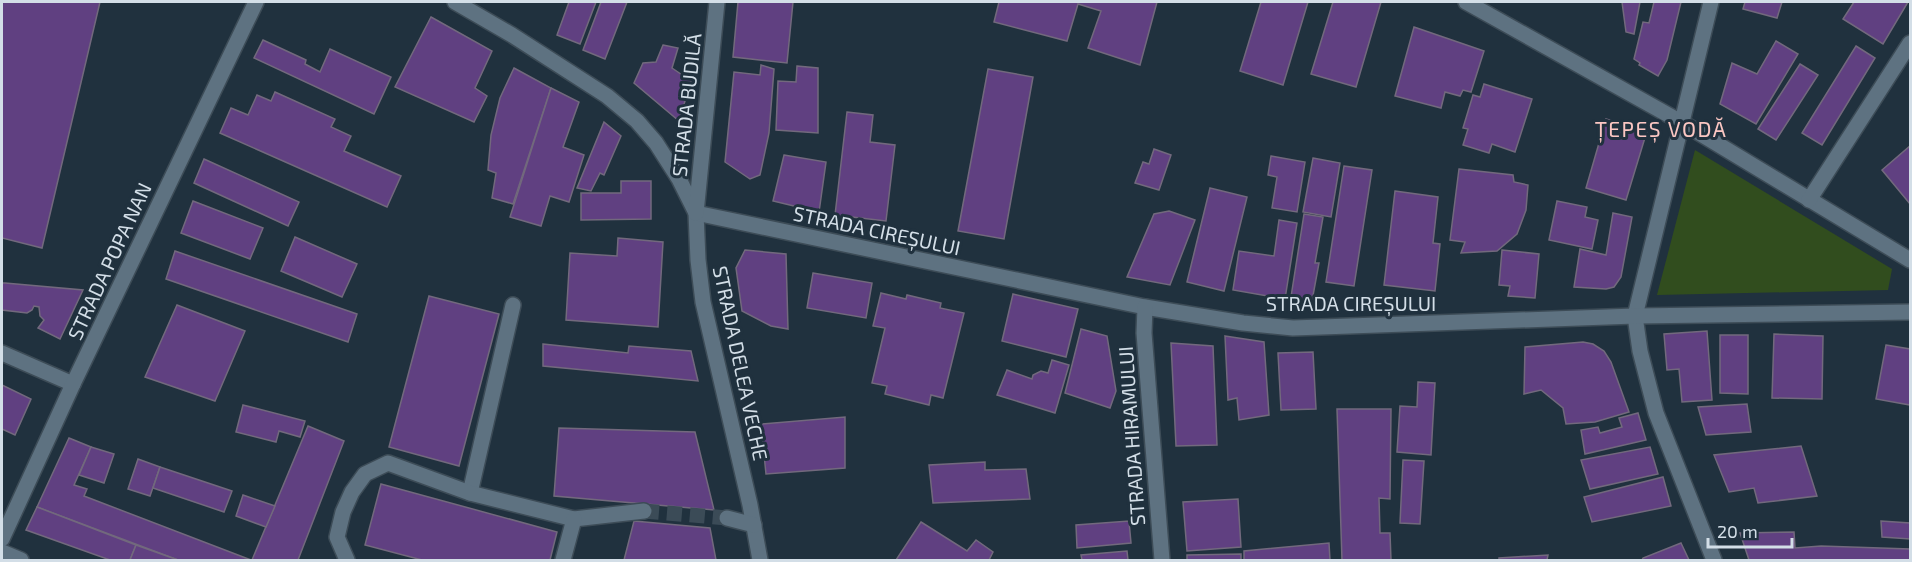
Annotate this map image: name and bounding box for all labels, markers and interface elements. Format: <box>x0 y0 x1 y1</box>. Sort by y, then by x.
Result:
street label: STRADA BUDILĂ <box>667 31 706 178</box>
district label: ȚEPEȘ VODĂ <box>1595 116 1727 143</box>
street label: STRADA POPA NAN <box>62 179 156 343</box>
street label: STRADA CIREȘULUI <box>791 201 963 261</box>
street label: STRADA DELEA VECHE <box>709 263 773 463</box>
street label: STRADA CIREȘULUI <box>1266 291 1436 317</box>
street label: STRADA HIRAMULUI <box>1113 345 1149 527</box>
scale bar <box>1708 511 1792 549</box>
text: 20 m <box>1717 520 1758 542</box>

